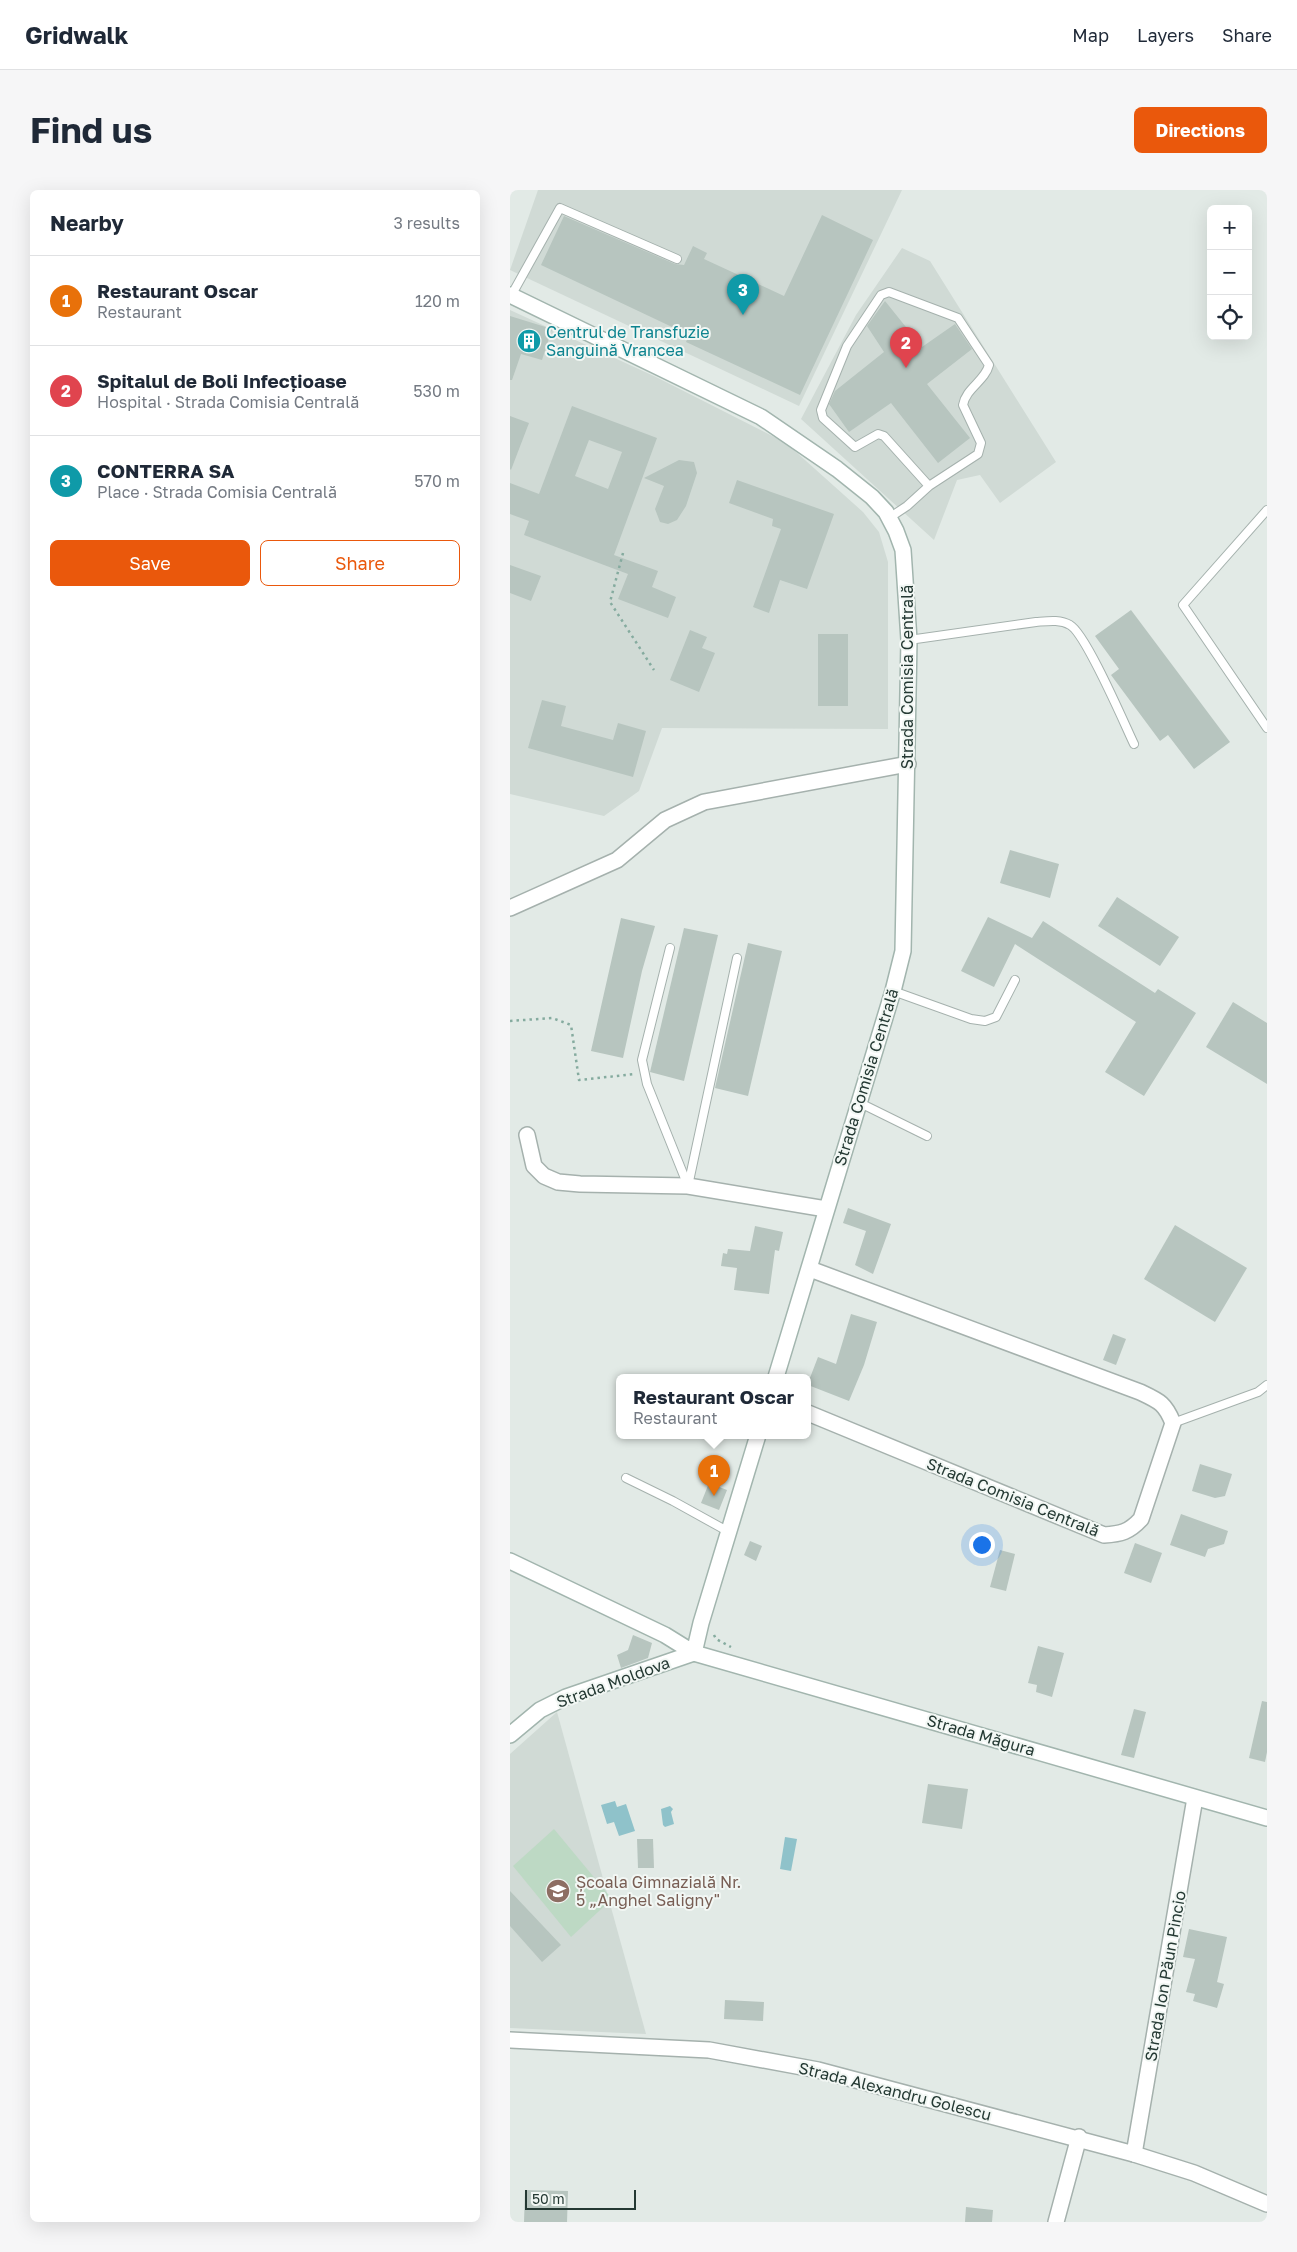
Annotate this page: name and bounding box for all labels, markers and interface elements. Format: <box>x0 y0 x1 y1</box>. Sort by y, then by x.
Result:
text: Gridwalk <box>25 20 129 49</box>
text: Map <box>1072 24 1109 46</box>
text: Layers <box>1137 24 1194 46</box>
text: Share <box>1222 24 1272 46</box>
button: Directions <box>1134 107 1267 153</box>
text: Find us <box>30 109 152 151</box>
map controls <box>1207 205 1252 340</box>
button: + <box>1207 205 1252 250</box>
text: Nearby <box>50 210 124 236</box>
text: 3 results <box>393 213 460 233</box>
button: − <box>1207 250 1252 295</box>
pin: 3 <box>727 274 759 315</box>
text: Restaurant Oscar <box>97 279 258 302</box>
text: 1 <box>62 291 70 311</box>
text: 120 m <box>415 291 460 311</box>
button: locate <box>1207 295 1252 340</box>
text: Restaurant <box>97 302 182 322</box>
place label: Centrul de Transfuzie Sanguină Vrancea <box>546 322 710 360</box>
pin: 2 <box>890 327 922 368</box>
building icon: Centrul de Transfuzie Sanguină Vrancea <box>516 328 542 354</box>
text: Spitalul de Boli Infecțioase <box>97 369 347 392</box>
text: 2 <box>61 381 71 401</box>
text: 530 m <box>413 381 460 401</box>
text: Hospital · Strada Comisia Centrală <box>97 392 359 412</box>
text: CONTERRA SA <box>97 459 235 482</box>
text: 3 <box>61 471 71 491</box>
text: 570 m <box>414 471 460 491</box>
text: Place · Strada Comisia Centrală <box>97 482 337 502</box>
button: Save <box>50 540 250 586</box>
button: Share <box>260 540 460 586</box>
street label: Strada Comisia Centrală <box>897 585 917 769</box>
street label: Strada Comisia Centrală <box>829 986 903 1168</box>
popup <box>616 1374 811 1439</box>
text: Restaurant Oscar <box>633 1385 794 1408</box>
text: Restaurant <box>633 1408 718 1428</box>
street label: Strada Comisia Centrală <box>924 1453 1102 1541</box>
pin: 1 <box>698 1455 730 1496</box>
your location <box>969 1532 995 1558</box>
street label: Strada Moldova <box>554 1652 672 1712</box>
street label: Strada Măgura <box>925 1710 1037 1760</box>
place label: Școala Gimnazială Nr. 5 „Anghel Saligny" <box>576 1872 741 1910</box>
school or university icon: Școala Gimnazială Nr. 5 „Anghel Saligny" <box>545 1878 571 1904</box>
street label: Strada Ion Păun Pincio <box>1140 1889 1190 2063</box>
street label: Strada Alexandru Golescu <box>797 2057 993 2125</box>
scale bar <box>525 2187 636 2210</box>
text: 50 m <box>532 2190 565 2207</box>

